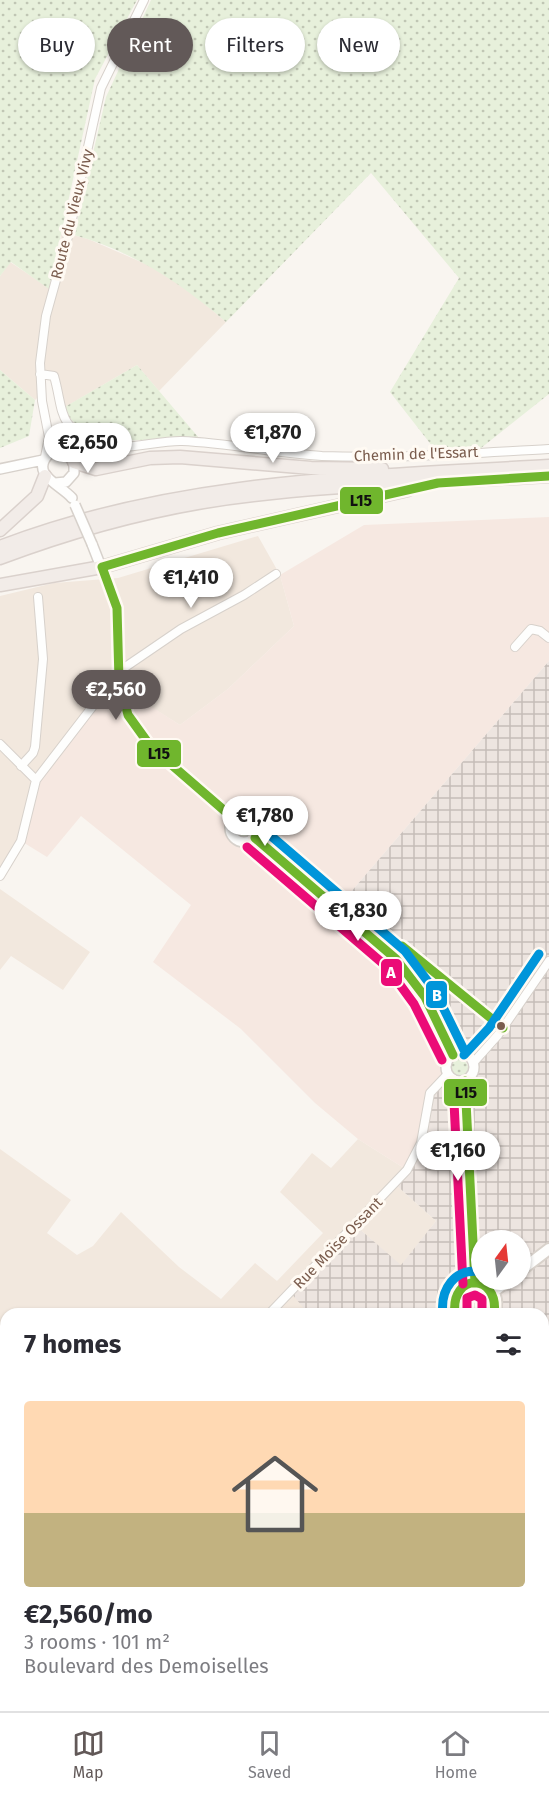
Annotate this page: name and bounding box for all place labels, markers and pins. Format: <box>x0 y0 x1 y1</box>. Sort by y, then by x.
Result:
pin: €1,870 <box>224 413 322 464</box>
pin: €2,650 <box>39 423 137 474</box>
pin: €1,410 <box>142 558 240 609</box>
pin: €2,560 <box>67 670 165 721</box>
pin: €1,780 <box>216 796 314 847</box>
pin: €1,830 <box>309 891 407 942</box>
unlabelled marker <box>495 1020 507 1032</box>
pin: €1,160 <box>409 1131 507 1182</box>

